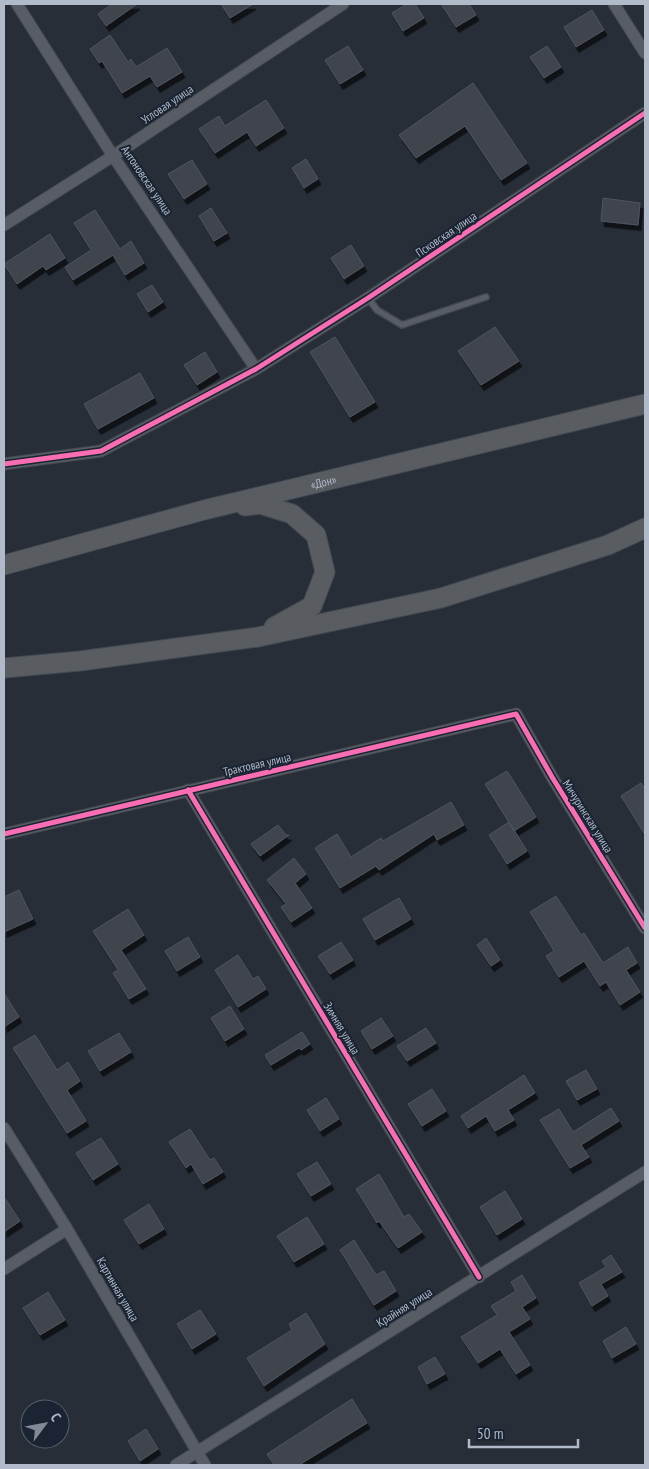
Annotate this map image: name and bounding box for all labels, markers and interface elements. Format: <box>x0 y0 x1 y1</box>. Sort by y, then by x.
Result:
street label: Угловая улица <box>138 81 196 127</box>
street label: Антоновская улица <box>118 142 176 218</box>
street label: Псковская улица <box>413 208 480 260</box>
street label: «Дон» <box>309 471 338 492</box>
street label: Трактовая улица <box>222 749 293 779</box>
street label: Мичуринская улица <box>560 777 617 855</box>
street label: Зимняя улица <box>321 999 364 1057</box>
street label: Картинная улица <box>94 1254 143 1324</box>
street label: Крайняя улица <box>373 1284 435 1330</box>
north arrow <box>20 1399 70 1449</box>
text: С <box>47 1410 66 1425</box>
scale bar <box>469 1416 578 1448</box>
text: 50 m <box>477 1424 503 1443</box>

